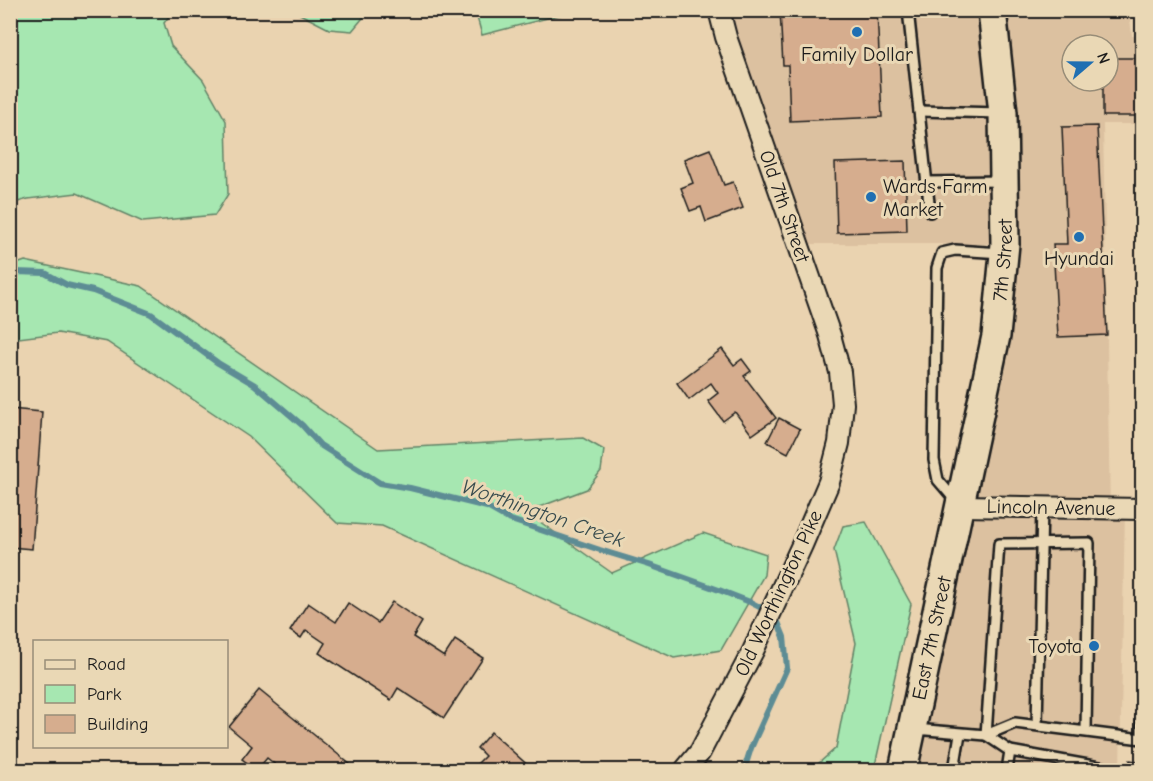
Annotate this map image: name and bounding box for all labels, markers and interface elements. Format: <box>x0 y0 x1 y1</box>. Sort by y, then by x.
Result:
marker: Family Dollar <box>850 25 864 39</box>
north arrow <box>1060 33 1120 93</box>
place label: Family Dollar <box>801 43 913 66</box>
text: N <box>1093 50 1113 66</box>
street label: Old 7th Street <box>755 147 815 267</box>
place label: Wards Farm Market <box>883 175 987 221</box>
marker: Wards Farm Market <box>864 190 878 204</box>
street label: 7th Street <box>988 217 1017 303</box>
marker: Hyundai <box>1072 230 1086 244</box>
place label: Hyundai <box>1044 247 1114 270</box>
water label: Worthington Creek <box>459 474 628 552</box>
street label: Lincoln Avenue <box>986 495 1116 520</box>
street label: Old Worthington Pike <box>730 506 827 680</box>
street label: East 7th Street <box>907 573 956 702</box>
place label: Toyota <box>1028 635 1082 658</box>
marker: Toyota <box>1087 639 1101 653</box>
legend <box>33 640 228 748</box>
text: Road <box>87 654 126 675</box>
text: Park <box>87 684 122 705</box>
text: Building <box>87 714 149 735</box>

